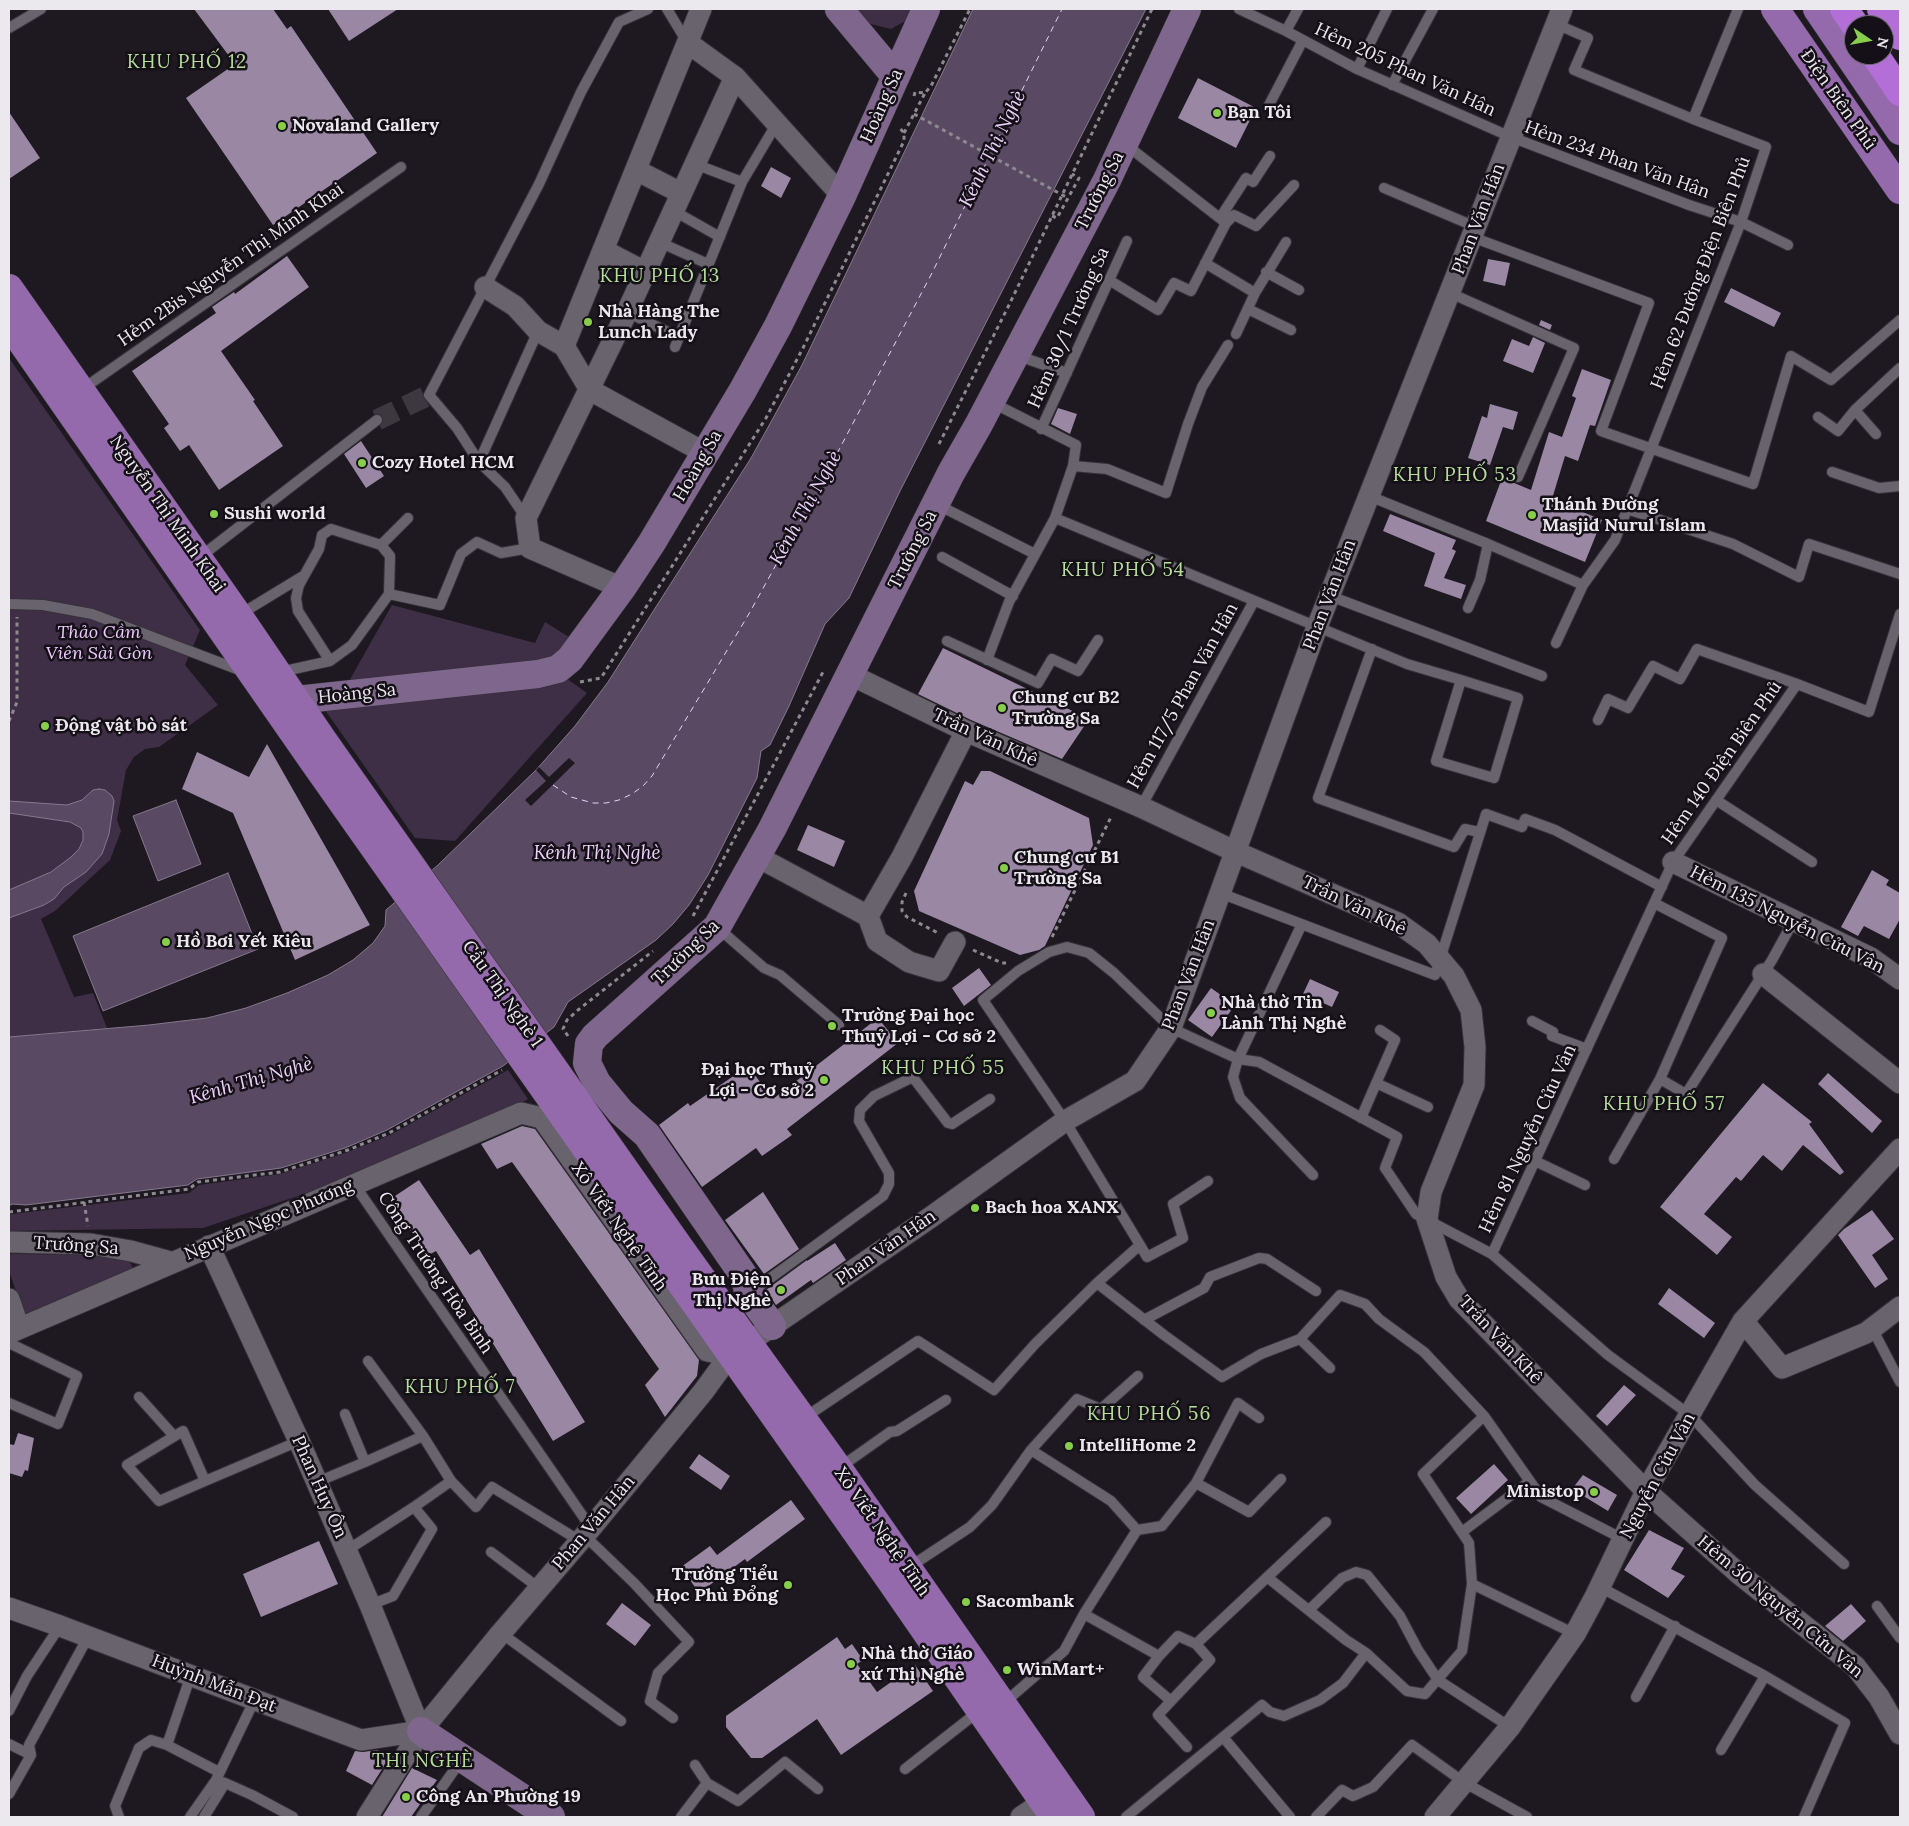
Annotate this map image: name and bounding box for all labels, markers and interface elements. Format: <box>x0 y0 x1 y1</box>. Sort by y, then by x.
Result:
north arrow <box>1844 15 1894 65</box>
street label: Hẻm 205 Phan Văn Hân <box>1311 19 1499 121</box>
text: N <box>1873 36 1893 50</box>
street label: Điện Biên Phủ <box>1795 46 1881 154</box>
district label: KHU PHỐ 12 <box>125 52 249 74</box>
street label: Hoàng Sa <box>856 66 908 146</box>
water label: Kênh Thị Nghè <box>955 87 1031 211</box>
place label: Bạn Tôi <box>1227 102 1291 124</box>
marker: Bạn Tôi <box>1211 107 1223 119</box>
place label: Novaland Gallery <box>292 115 439 137</box>
street label: Hẻm 234 Phan Văn Hân <box>1521 116 1713 204</box>
marker: Novaland Gallery <box>276 120 288 132</box>
street label: Trường Sa <box>1071 148 1129 234</box>
street label: Hẻm 62 Đường Điện Biên Phủ <box>1647 154 1755 392</box>
street label: Phan Văn Hân <box>1448 161 1510 277</box>
street label: Hẻm 2Bis Nguyễn Thị Minh Khai <box>114 179 348 351</box>
street label: Hẻm 30/1 Trường Sa <box>1024 244 1114 412</box>
district label: KHU PHỐ 13 <box>598 266 722 288</box>
place label: Nhà Hàng The Lunch Lady <box>598 301 720 344</box>
marker: Nhà Hàng The Lunch Lady <box>582 316 594 328</box>
street label: Hoàng Sa <box>669 427 727 505</box>
street label: Nguyễn Thị Minh Khai <box>105 431 229 597</box>
water label: Kênh Thị Nghè <box>765 447 847 569</box>
place label: Cozy Hotel HCM <box>372 452 514 474</box>
marker: Cozy Hotel HCM <box>356 457 368 469</box>
district label: KHU PHỐ 53 <box>1392 465 1518 487</box>
place label: Thánh Đường Masjid Nurul Islam <box>1542 494 1706 536</box>
place label: Sushi world <box>224 503 326 525</box>
street label: Trường Sa <box>884 507 942 593</box>
marker: Sushi world <box>208 508 220 520</box>
marker: Thánh Đường Masjid Nurul Islam <box>1526 509 1538 521</box>
street label: Phan Văn Hân <box>1299 537 1361 653</box>
district label: KHU PHỐ 54 <box>1060 560 1186 582</box>
street label: Hẻm 117/5 Phan Văn Hân <box>1123 600 1243 792</box>
park label: Thảo Cầm Viên Sài Gòn <box>46 622 152 664</box>
street label: Hẻm 140 Điện Biên Phủ <box>1657 677 1787 849</box>
street label: Hoàng Sa <box>317 679 397 709</box>
place label: Chung cư B2 Trường Sa <box>1012 687 1120 730</box>
marker: Chung cư B2 Trường Sa <box>996 702 1008 714</box>
street label: Trần Văn Khê <box>929 704 1041 772</box>
place label: Động vật bò sát <box>55 715 187 737</box>
marker: Động vật bò sát <box>39 720 51 732</box>
water label: Kênh Thị Nghè <box>533 843 661 865</box>
place label: Chung cư B1 Trường Sa <box>1014 847 1119 890</box>
marker: Chung cư B1 Trường Sa <box>998 862 1010 874</box>
street label: Hẻm 135 Nguyễn Cửu Vân <box>1686 862 1888 978</box>
street label: Trần Văn Khê <box>1298 872 1410 940</box>
street label: Trường Sa <box>648 916 724 990</box>
street label: Phan Văn Hân <box>1158 917 1220 1033</box>
place label: Hồ Bơi Yết Kiêu <box>176 931 312 953</box>
marker: Hồ Bơi Yết Kiêu <box>160 936 172 948</box>
street label: Cầu Thị Nghè 1 <box>457 936 547 1052</box>
place label: Nhà thờ Tin Lành Thị Nghè <box>1221 992 1346 1034</box>
place label: Trường Đại học Thuỷ Lợi - Cơ sở 2 <box>842 1005 996 1048</box>
marker: Nhà thờ Tin Lành Thị Nghè <box>1205 1007 1217 1019</box>
marker: Trường Đại học Thuỷ Lợi - Cơ sở 2 <box>826 1020 838 1032</box>
street label: Hẻm 81 Nguyễn Cửu Vân <box>1475 1041 1581 1237</box>
water label: Kênh Thị Nghè <box>187 1053 315 1109</box>
district label: KHU PHỐ 55 <box>880 1058 1006 1080</box>
place label: Đại học Thuỷ Lợi - Cơ sở 2 <box>701 1059 814 1102</box>
marker: Đại học Thuỷ Lợi - Cơ sở 2 <box>818 1074 830 1086</box>
district label: KHU PHỐ 57 <box>1601 1094 1727 1116</box>
street label: Xô Viết Nghệ Tĩnh <box>566 1158 672 1296</box>
street label: Nguyễn Ngọc Phương <box>181 1175 357 1265</box>
street label: Công Trường Hòa Bình <box>373 1188 497 1358</box>
place label: Bach hoa XANX <box>985 1197 1119 1219</box>
marker: Bach hoa XANX <box>969 1202 981 1214</box>
street label: Phan Văn Hân <box>832 1206 940 1290</box>
street label: Trường Sa <box>33 1232 119 1260</box>
place label: Bưu Điện Thị Nghè <box>691 1269 771 1312</box>
marker: Bưu Điện Thị Nghè <box>775 1284 787 1296</box>
street label: Trần Văn Khê <box>1454 1291 1546 1389</box>
district label: KHU PHỐ 7 <box>403 1377 517 1399</box>
district label: KHU PHỐ 56 <box>1085 1404 1213 1426</box>
street label: Nguyễn Cửu Vân <box>1616 1409 1700 1543</box>
street label: Phan Huy Ôn <box>287 1432 351 1542</box>
place label: IntelliHome 2 <box>1079 1435 1196 1457</box>
marker: IntelliHome 2 <box>1063 1440 1075 1452</box>
street label: Xô Viết Nghệ Tĩnh <box>829 1463 935 1601</box>
street label: Phan Văn Hân <box>548 1471 640 1575</box>
place label: Ministop <box>1506 1481 1584 1503</box>
marker: Ministop <box>1588 1486 1600 1498</box>
street label: Hẻm 30 Nguyễn Cửu Vân <box>1693 1531 1867 1683</box>
place label: Trường Tiểu Học Phù Đổng <box>656 1564 778 1606</box>
marker: Trường Tiểu Học Phù Đổng <box>782 1579 794 1591</box>
place label: Sacombank <box>976 1591 1074 1613</box>
marker: Sacombank <box>960 1596 972 1608</box>
place label: Nhà thờ Giáo xứ Thị Nghè <box>861 1643 973 1686</box>
street label: Huỳnh Mẫn Đạt <box>149 1650 279 1718</box>
marker: Nhà thờ Giáo xứ Thị Nghè <box>845 1658 857 1670</box>
place label: WinMart+ <box>1017 1659 1104 1681</box>
marker: WinMart+ <box>1001 1664 1013 1676</box>
district label: THỊ NGHÈ <box>371 1751 475 1773</box>
place label: Công An Phường 19 <box>416 1786 581 1808</box>
marker: Công An Phường 19 <box>400 1791 412 1803</box>

